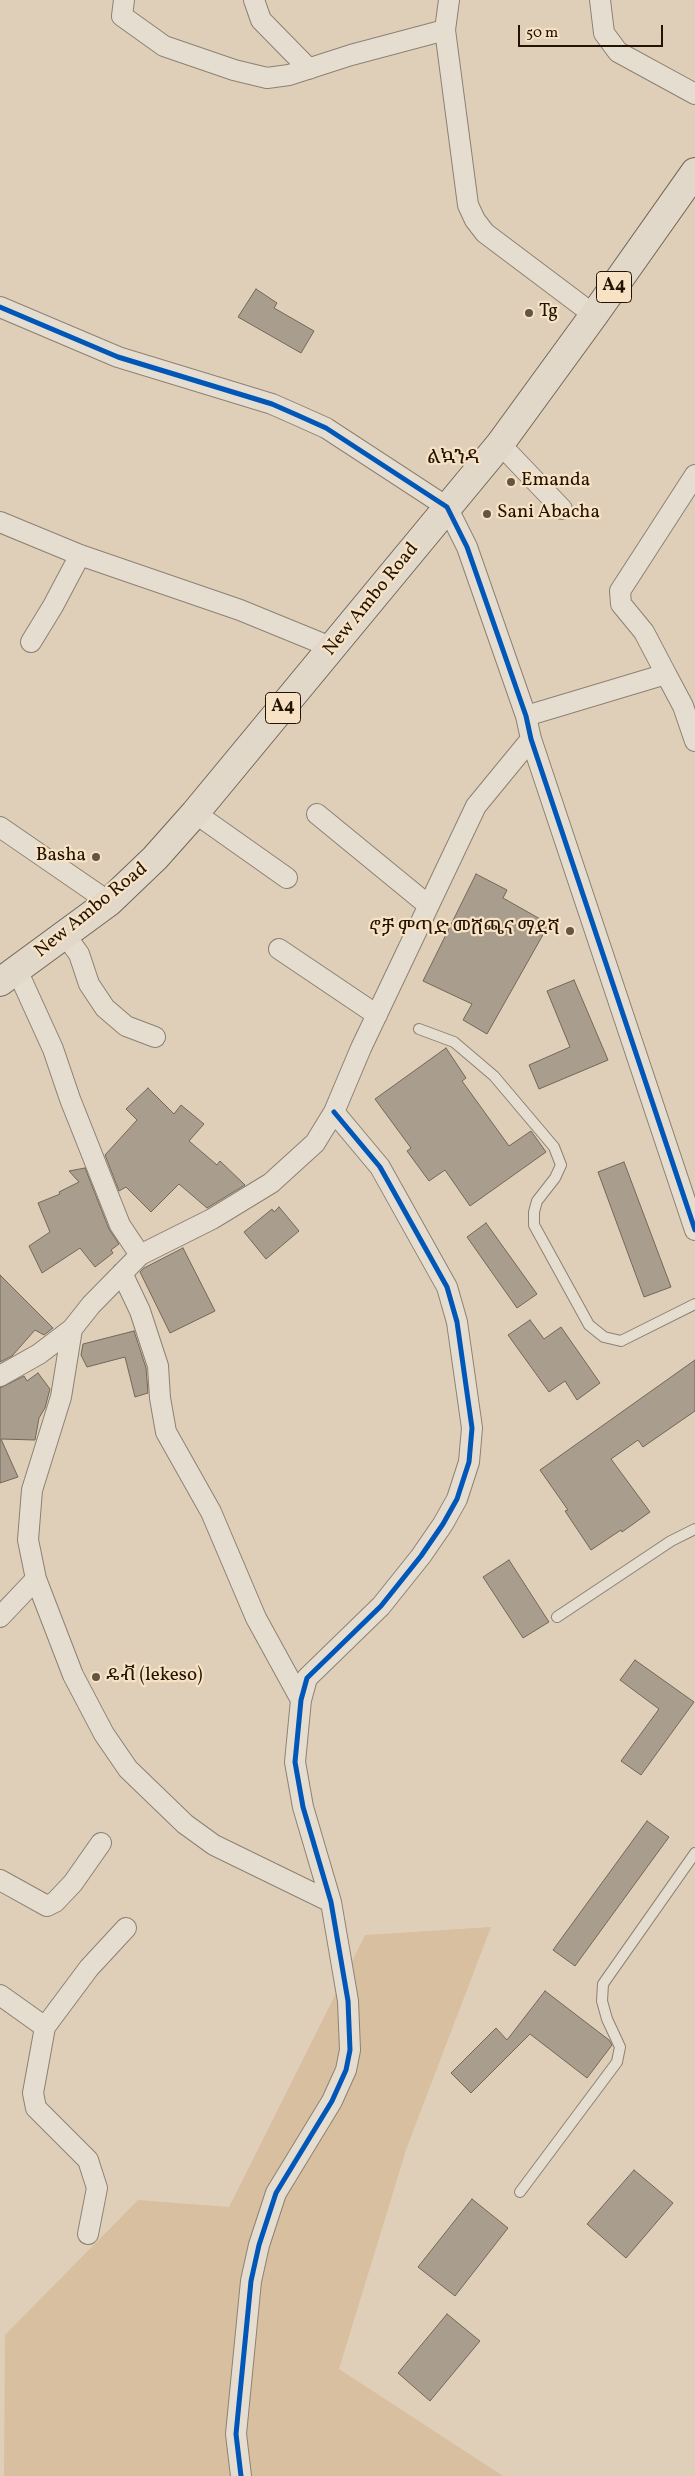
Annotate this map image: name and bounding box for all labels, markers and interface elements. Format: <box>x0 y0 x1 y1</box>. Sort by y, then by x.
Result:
scale bar <box>520 15 665 47</box>
text: 50 m <box>526 23 558 44</box>
road number: A4 <box>596 272 632 302</box>
place label: Tg <box>539 302 558 324</box>
marker: Tg <box>523 307 535 319</box>
district label: ልኳንዳ <box>427 447 479 471</box>
place label: Emanda <box>521 471 590 493</box>
marker: Emanda <box>505 476 517 488</box>
place label: Sani Abacha <box>497 503 600 525</box>
marker: Sani Abacha <box>481 508 493 520</box>
street label: New Ambo Road <box>319 539 425 661</box>
road number: A4 <box>266 692 300 724</box>
place label: Basha <box>36 846 86 868</box>
marker: Basha <box>90 851 102 863</box>
street label: New Ambo Road <box>31 858 153 964</box>
place label: ኖቻ ምጣድ መሸጫና ማደሻ <box>370 920 560 942</box>
marker: ኖቻ ምጣድ መሸጫና ማደሻ <box>564 925 576 937</box>
place label: ዴቭ (lekeso) <box>106 1666 203 1688</box>
marker: ዴቭ (lekeso) <box>90 1671 102 1683</box>

